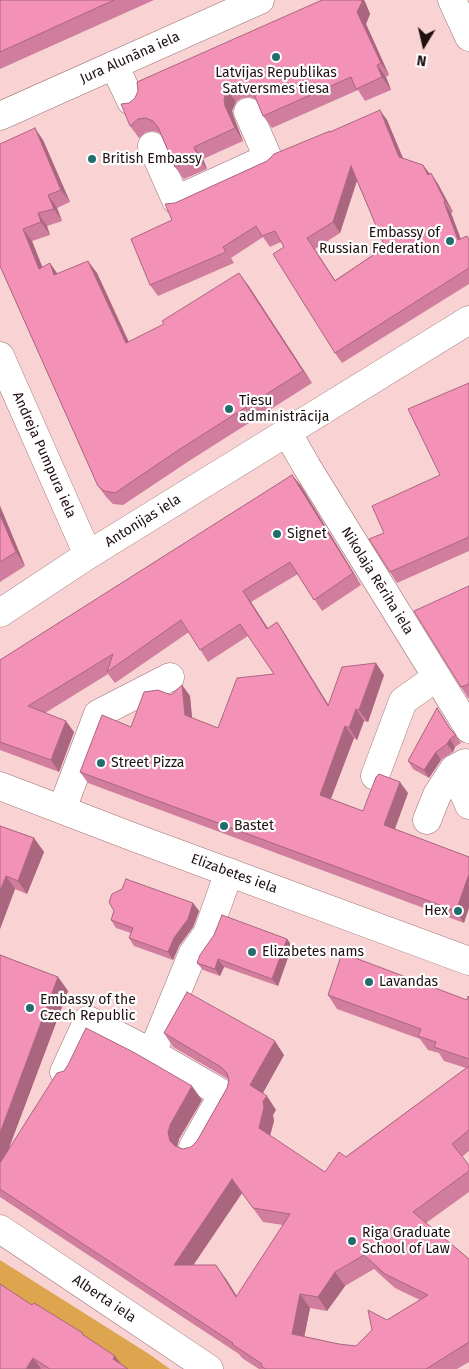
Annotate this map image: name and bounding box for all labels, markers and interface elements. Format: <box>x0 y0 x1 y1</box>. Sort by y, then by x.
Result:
north arrow <box>399 20 449 70</box>
street label: Jura Alunāna iela <box>77 28 183 88</box>
marker: Latvijas Republikas Satversmes tiesa <box>270 51 282 63</box>
text: N <box>416 51 428 69</box>
place label: Latvijas Republikas Satversmes tiesa <box>215 65 337 98</box>
place label: British Embassy <box>102 151 202 167</box>
marker: British Embassy <box>86 153 98 165</box>
place label: Embassy of Russian Federation <box>319 225 440 258</box>
marker: Embassy of Russian Federation <box>444 235 456 247</box>
street label: Andreja Pumpura iela <box>9 389 79 521</box>
place label: Tiesu administrācija <box>239 393 329 426</box>
marker: Tiesu administrācija <box>223 403 235 415</box>
street label: Antonijas iela <box>102 491 184 551</box>
street label: Nikolaja Rēriha iela <box>337 524 417 638</box>
place label: Signet <box>287 526 327 542</box>
marker: Signet <box>271 528 283 540</box>
place label: Street Pizza <box>111 755 184 771</box>
marker: Street Pizza <box>95 757 107 769</box>
place label: Bastet <box>234 818 274 834</box>
marker: Bastet <box>218 820 230 832</box>
street label: Elizabetes iela <box>188 851 280 897</box>
place label: Hex <box>424 903 448 919</box>
marker: Hex <box>452 905 464 917</box>
place label: Elizabetes nams <box>262 944 364 960</box>
marker: Elizabetes nams <box>246 946 258 958</box>
place label: Lavandas <box>379 974 438 990</box>
marker: Lavandas <box>363 976 375 988</box>
place label: Embassy of the Czech Republic <box>40 992 136 1024</box>
marker: Embassy of the Czech Republic <box>24 1002 36 1014</box>
place label: Riga Graduate School of Law <box>362 1225 451 1258</box>
marker: Riga Graduate School of Law <box>346 1235 358 1247</box>
street label: Alberta iela <box>69 1272 139 1326</box>

